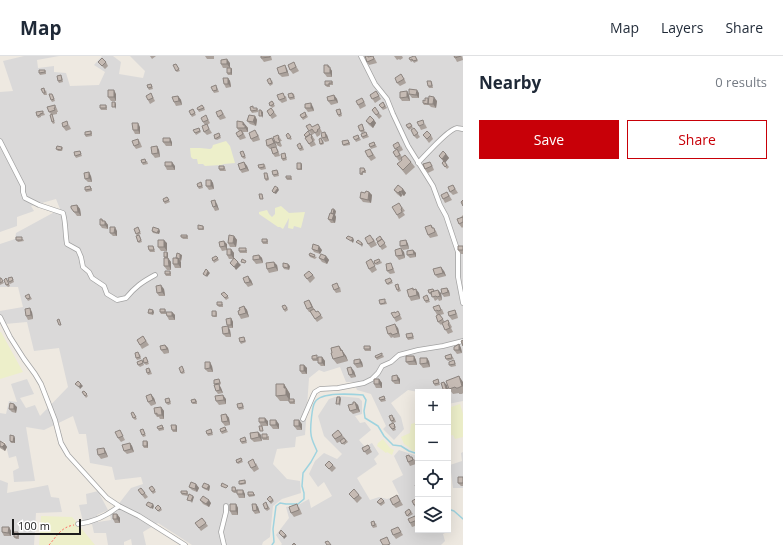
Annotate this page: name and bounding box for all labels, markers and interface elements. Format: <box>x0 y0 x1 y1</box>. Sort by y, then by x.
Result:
text: Map <box>20 15 61 41</box>
text: Map <box>610 18 639 37</box>
text: Layers <box>661 18 703 37</box>
text: Share <box>725 18 763 37</box>
text: Nearby <box>479 71 541 94</box>
text: 0 results <box>715 73 767 91</box>
button: Save <box>479 120 619 159</box>
button: Share <box>627 120 767 159</box>
map controls <box>415 389 451 533</box>
button: + <box>415 389 451 425</box>
button: − <box>415 425 451 461</box>
button: locate <box>415 461 451 497</box>
button: layers <box>415 497 451 533</box>
scale bar <box>12 517 81 536</box>
text: 100 m <box>18 518 50 533</box>

